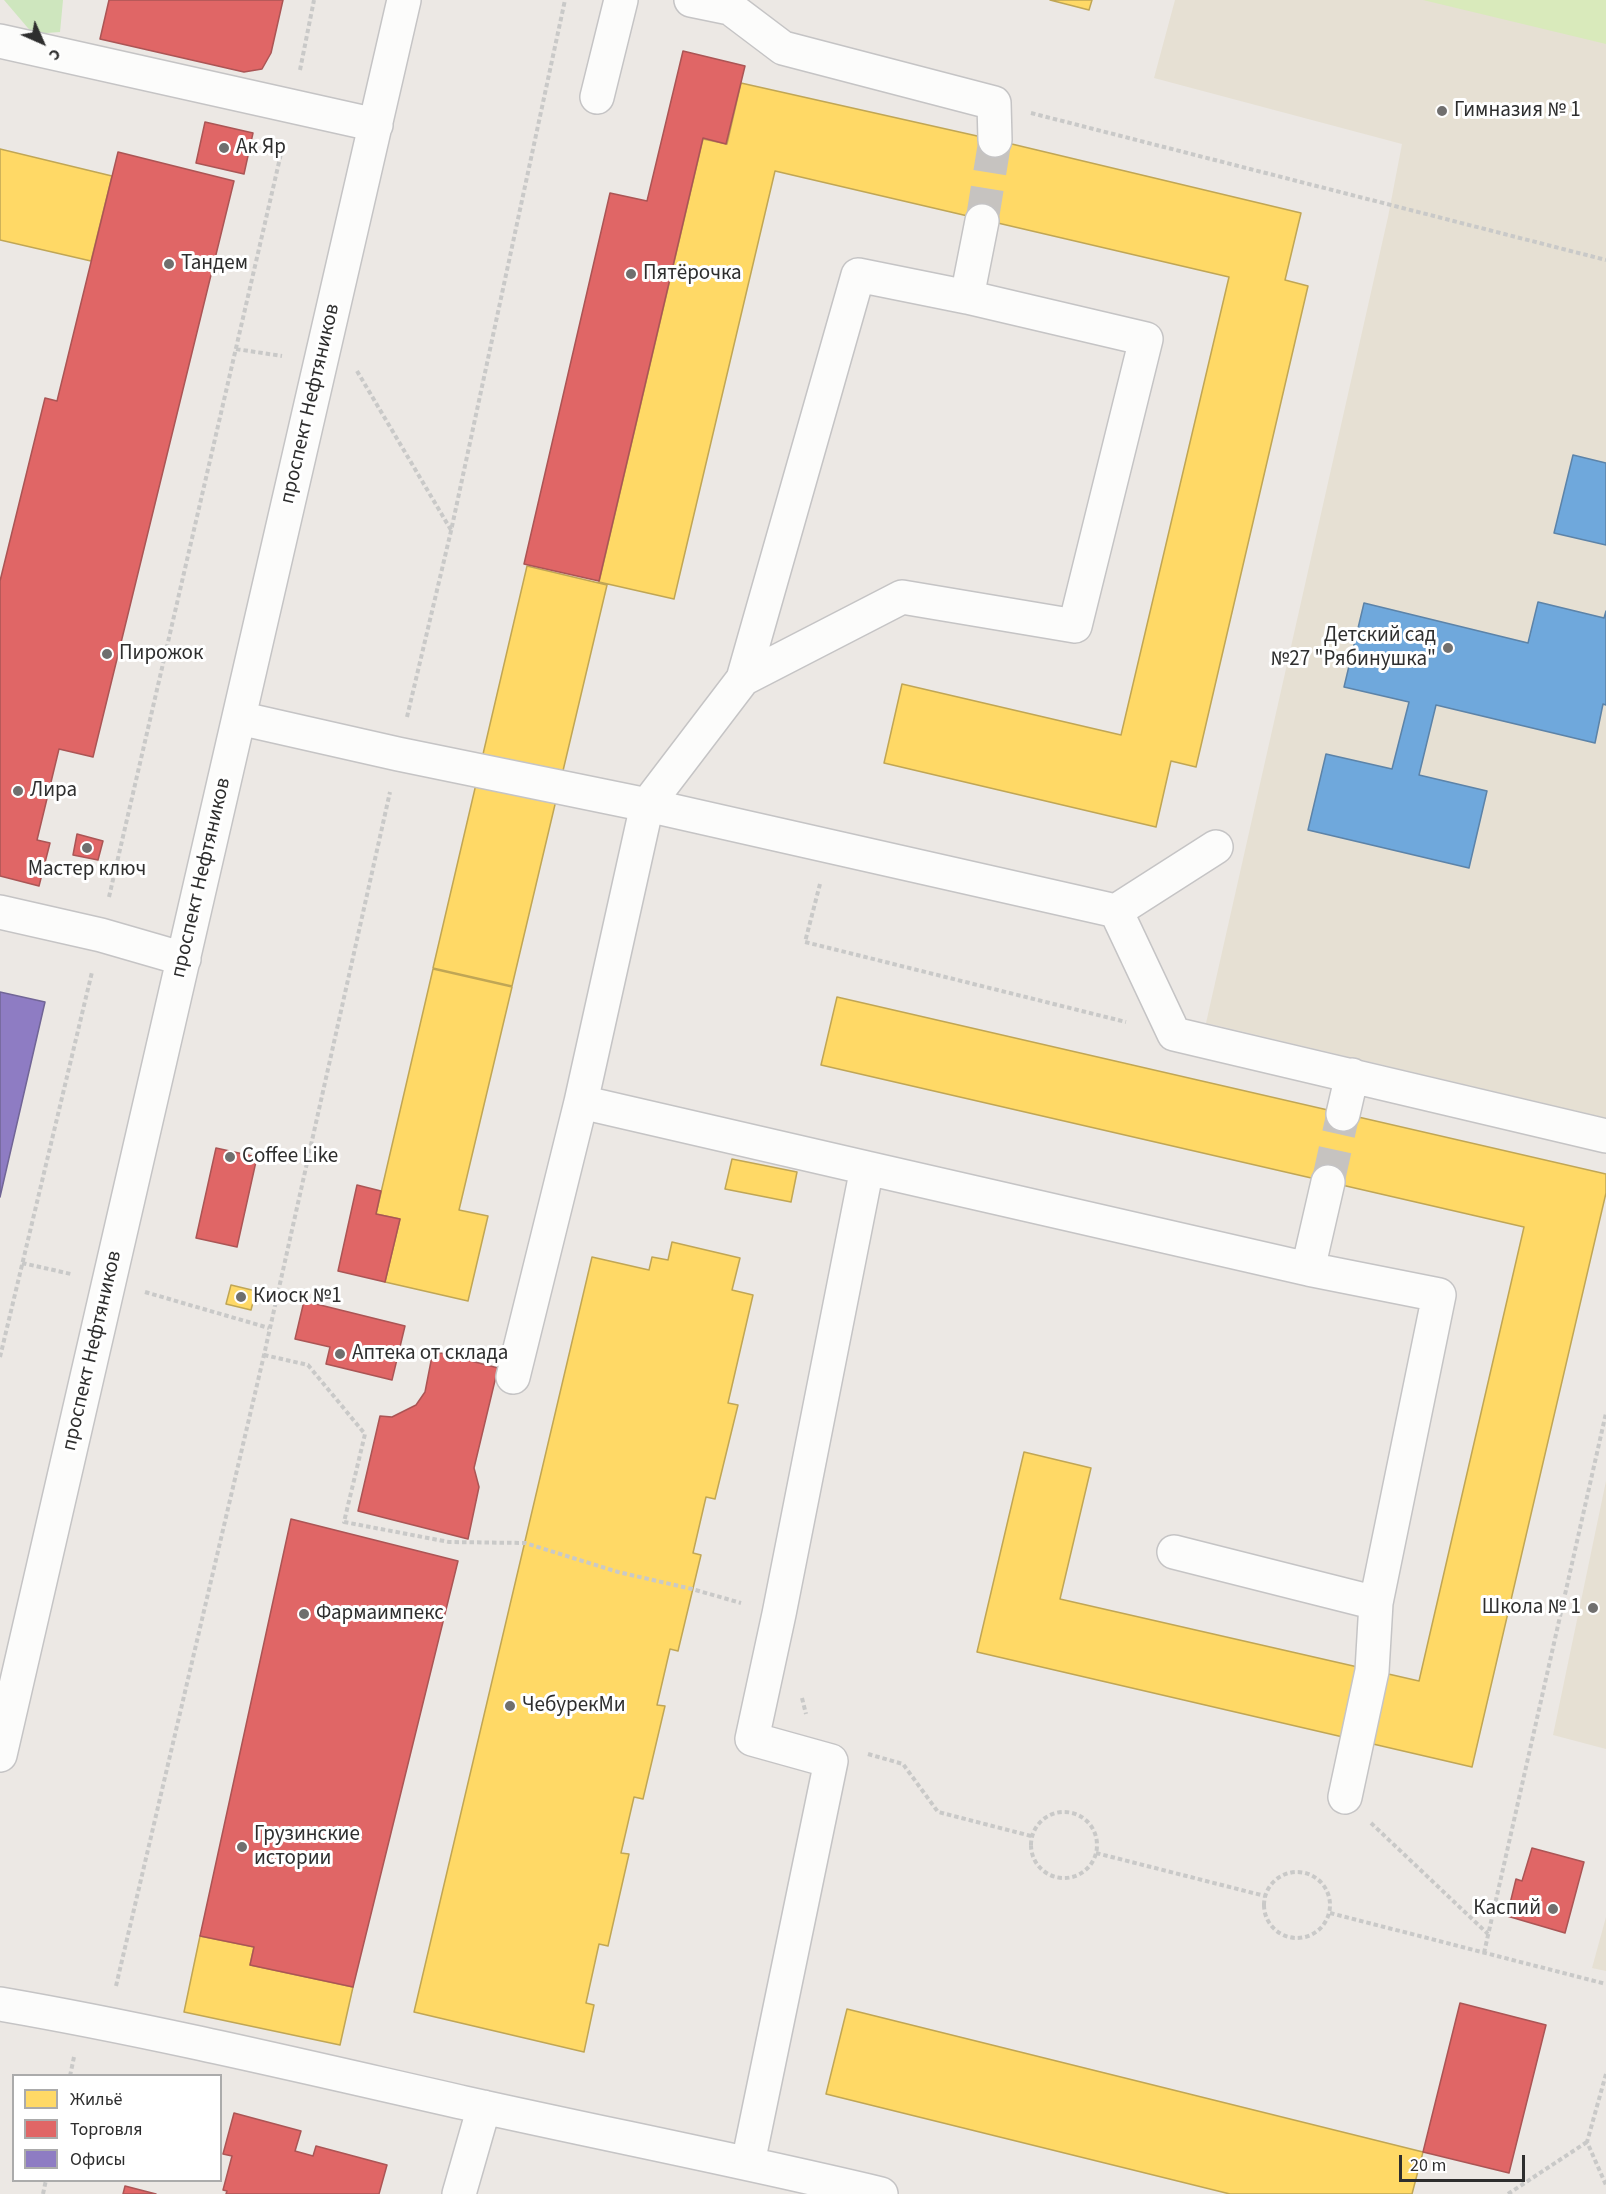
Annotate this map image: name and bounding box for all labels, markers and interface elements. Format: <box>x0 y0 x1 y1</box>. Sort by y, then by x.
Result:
north arrow <box>12 12 72 72</box>
text: С <box>44 44 66 66</box>
place label: Гимназия № 1 <box>1454 98 1581 124</box>
marker: Гимназия № 1 <box>1435 104 1449 118</box>
place label: Ак Яр <box>236 135 286 161</box>
marker: Ак Яр <box>217 141 231 155</box>
place label: Тандем <box>181 251 248 277</box>
marker: Тандем <box>162 257 176 271</box>
place label: Пятёрочка <box>643 261 742 287</box>
marker: Пятёрочка <box>624 267 638 281</box>
street label: проспект Нефтяников <box>276 301 346 507</box>
place label: Детский сад №27 "Рябинушка" <box>1271 623 1436 673</box>
place label: Пирожок <box>119 641 203 667</box>
marker: Детский сад №27 "Рябинушка" <box>1441 641 1455 655</box>
marker: Пирожок <box>100 647 114 661</box>
street label: проспект Нефтяников <box>167 775 237 981</box>
place label: Лира <box>30 778 77 804</box>
marker: Лира <box>11 784 25 798</box>
marker: Мастер ключ <box>80 841 94 855</box>
place label: Мастер ключ <box>28 857 146 883</box>
place label: Coffee Like <box>242 1144 338 1170</box>
marker: Coffee Like <box>223 1150 237 1164</box>
street label: проспект Нефтяников <box>58 1248 128 1454</box>
place label: Киоск №1 <box>253 1284 342 1310</box>
marker: Киоск №1 <box>234 1290 248 1304</box>
place label: Аптека от склада <box>352 1341 508 1367</box>
marker: Аптека от склада <box>333 1347 347 1361</box>
place label: Школа № 1 <box>1482 1595 1581 1621</box>
place label: Фармаимпекс <box>316 1601 444 1627</box>
marker: Школа № 1 <box>1586 1601 1600 1615</box>
marker: Фармаимпекс <box>297 1607 311 1621</box>
place label: ЧебурекМи <box>522 1693 626 1719</box>
marker: ЧебурекМи <box>503 1699 517 1713</box>
place label: Грузинские истории <box>254 1822 360 1872</box>
marker: Грузинские истории <box>235 1840 249 1854</box>
place label: Каспий <box>1473 1896 1541 1922</box>
marker: Каспий <box>1546 1902 1560 1916</box>
legend <box>12 2074 222 2182</box>
text: Жильё <box>70 2087 122 2112</box>
text: Торговля <box>70 2117 143 2142</box>
scale bar <box>1402 2143 1528 2181</box>
text: Офисы <box>70 2147 126 2172</box>
text: 20 m <box>1410 2153 1446 2178</box>

